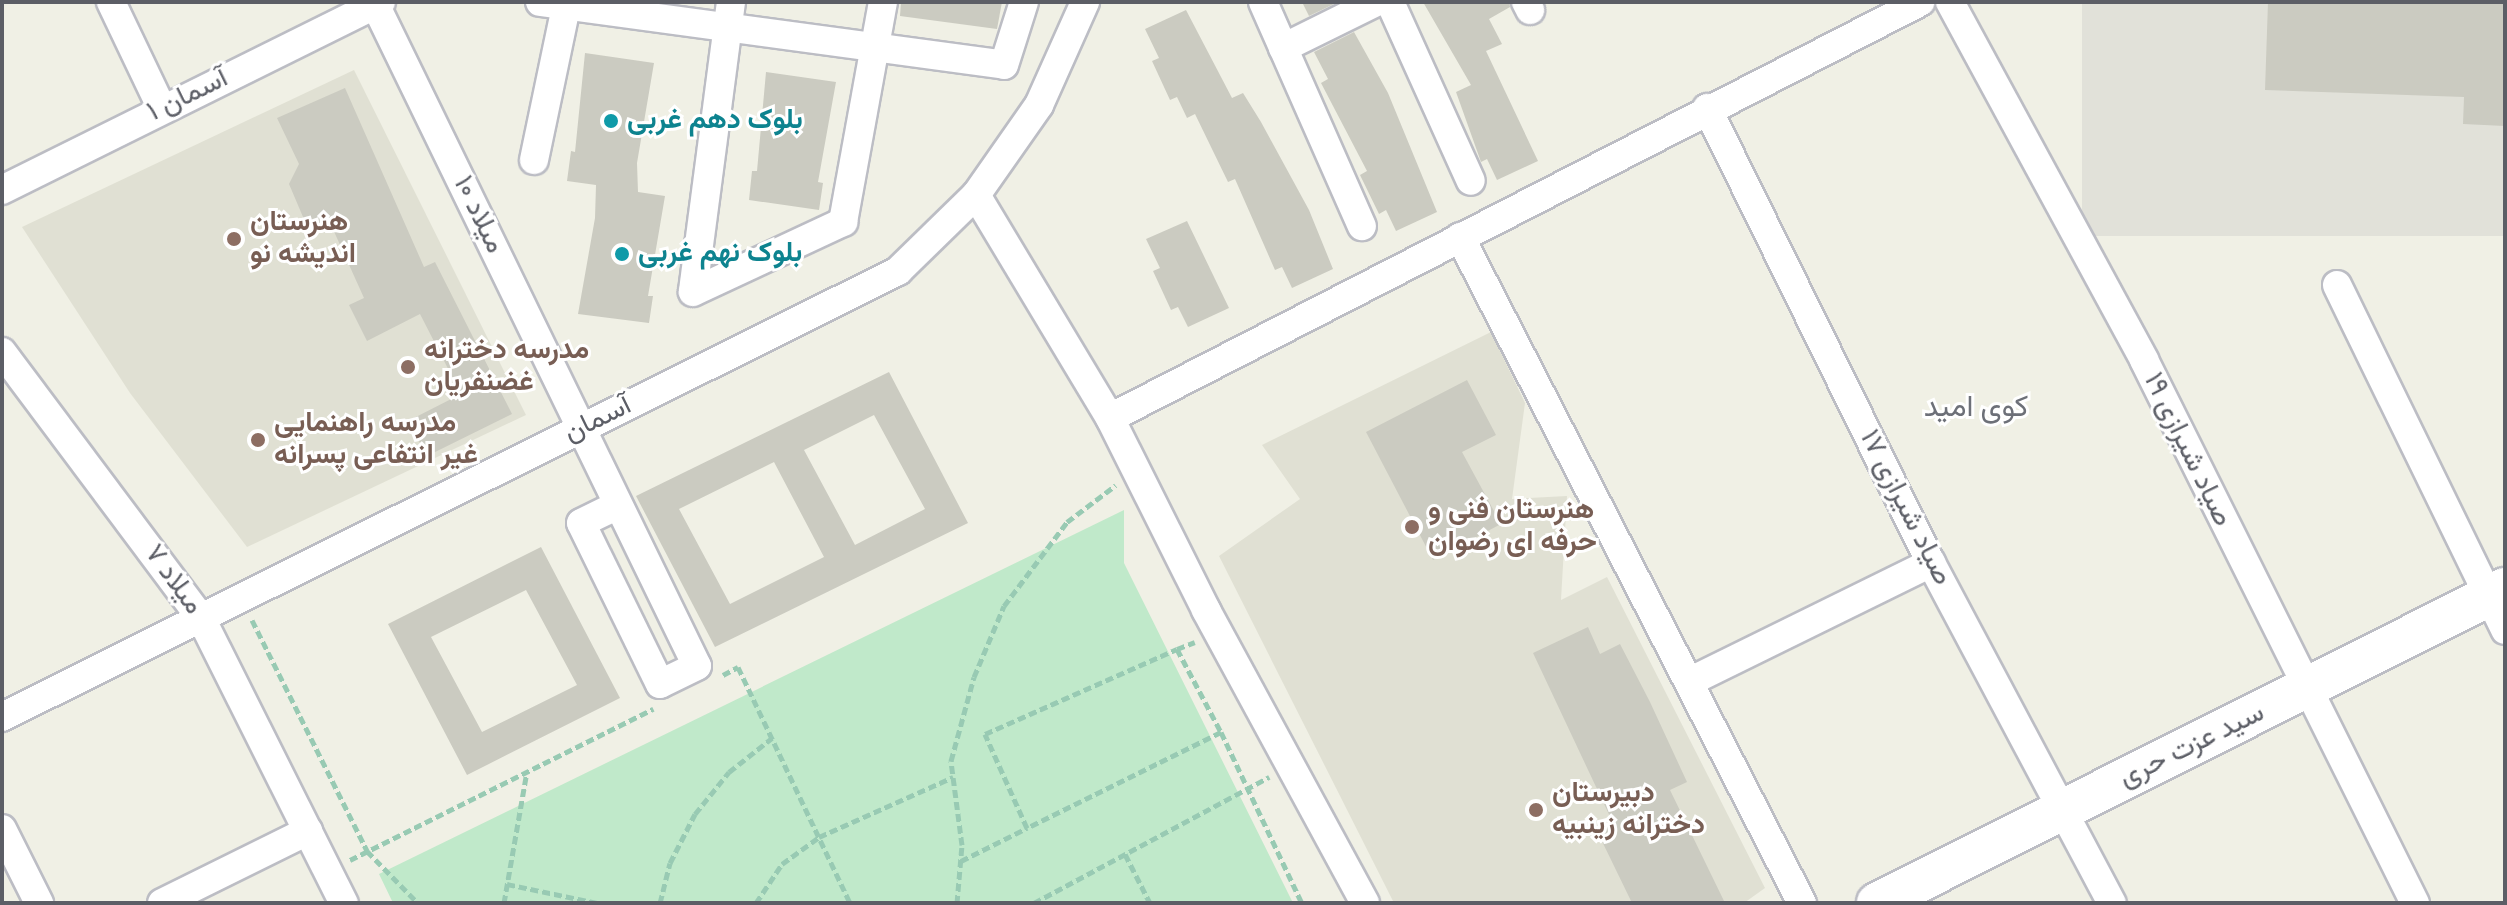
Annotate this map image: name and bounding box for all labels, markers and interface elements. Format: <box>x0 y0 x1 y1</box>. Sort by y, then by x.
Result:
street label: آسمان ۱ <box>142 62 234 130</box>
place label: بلوک دهم غربی <box>627 104 803 138</box>
marker: بلوک دهم غربی <box>602 112 620 130</box>
street label: میلاد ۱۰ <box>445 171 511 259</box>
place label: هنرستان اندیشه نو <box>250 206 356 272</box>
marker: هنرستان اندیشه نو <box>225 230 243 248</box>
place label: بلوک نهم غربی <box>638 237 802 271</box>
marker: بلوک نهم غربی <box>613 245 631 263</box>
place label: مدرسه دخترانه غضنفریان <box>424 334 589 400</box>
marker: مدرسه دخترانه غضنفریان <box>399 358 417 376</box>
street label: صیاد شیرازی ۱۹ <box>2135 368 2239 532</box>
street label: آسمان <box>559 389 637 451</box>
district label: کوی امید <box>1924 391 2028 427</box>
place label: مدرسه راهنمایی غیر انتفاعی پسرانه <box>274 407 478 473</box>
street label: صیاد شیرازی ۱۷ <box>1851 425 1959 591</box>
marker: مدرسه راهنمایی غیر انتفاعی پسرانه <box>249 431 267 449</box>
place label: هنرستان فنی و حرفه ای رضوان <box>1428 494 1597 560</box>
marker: هنرستان فنی و حرفه ای رضوان <box>1403 518 1421 536</box>
street label: میلاد ۷ <box>136 538 210 622</box>
street label: سید عزت حری <box>2114 696 2270 796</box>
place label: دبیرستان دخترانه زینبیه <box>1552 777 1705 843</box>
marker: دبیرستان دخترانه زینبیه <box>1527 801 1545 819</box>

